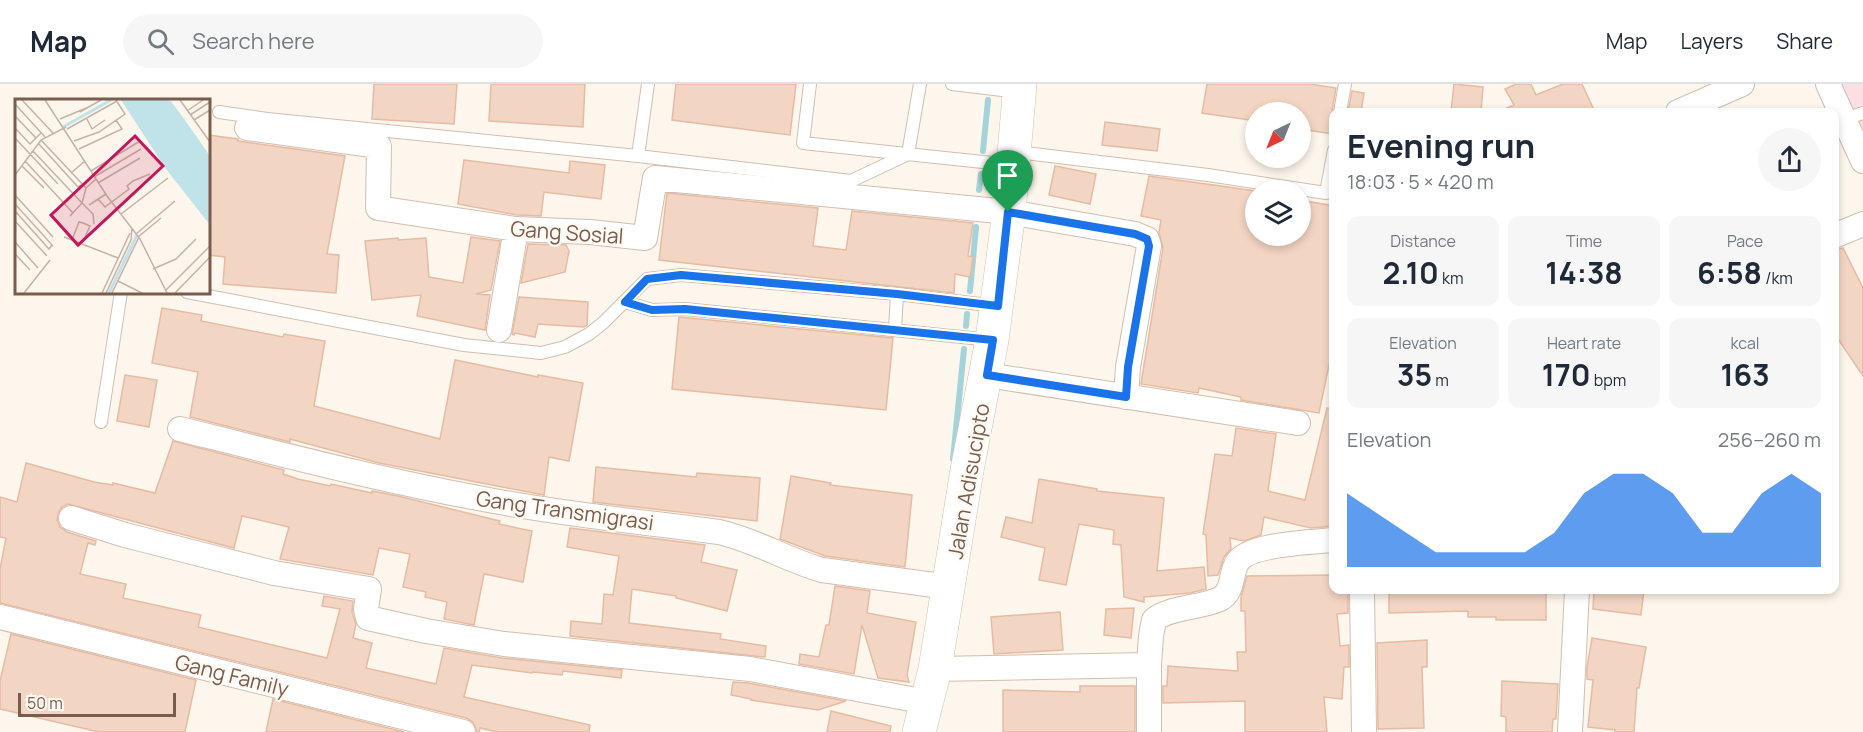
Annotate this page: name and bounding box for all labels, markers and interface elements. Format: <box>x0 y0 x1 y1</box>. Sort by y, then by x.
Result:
search box <box>123 14 543 68</box>
text: Map <box>30 22 87 60</box>
icon: search <box>144 25 177 58</box>
text: Search here <box>192 26 315 56</box>
text: Map <box>1606 27 1647 55</box>
text: Layers <box>1680 27 1743 55</box>
text: Share <box>1776 27 1833 55</box>
inset map <box>15 99 210 294</box>
north arrow <box>1245 102 1311 168</box>
map controls <box>1245 102 1311 246</box>
text: Evening run <box>1347 123 1535 168</box>
button: share <box>1758 128 1821 191</box>
pin <box>982 150 1033 212</box>
icon: arrive <box>991 159 1024 192</box>
text: 18:03 · 5 × 420 m <box>1347 168 1494 195</box>
button: layers <box>1245 180 1311 246</box>
street label: Gang Sosial <box>509 214 625 250</box>
text: Distance <box>1390 230 1456 252</box>
text: Time <box>1566 230 1602 252</box>
text: Pace <box>1727 230 1763 252</box>
text: 2.10 <box>1383 252 1439 293</box>
text: 14:38 <box>1545 252 1623 293</box>
text: 6:58 <box>1697 252 1762 293</box>
text: km <box>1439 267 1463 289</box>
text: /km <box>1762 267 1793 289</box>
text: Elevation <box>1389 332 1457 354</box>
text: Heart rate <box>1547 332 1621 354</box>
text: kcal <box>1730 332 1760 354</box>
text: 35 <box>1397 354 1432 395</box>
text: 170 <box>1542 354 1591 395</box>
text: 163 <box>1720 354 1770 395</box>
text: m <box>1432 369 1449 391</box>
text: bpm <box>1591 369 1626 391</box>
street label: Jalan Adisucipto <box>941 401 995 561</box>
text: Elevation <box>1347 426 1431 453</box>
text: 256–260 m <box>1718 426 1821 453</box>
street label: Gang Transmigrasi <box>474 484 656 536</box>
street label: Gang Family <box>172 647 292 703</box>
scale bar <box>18 690 176 718</box>
text: 50 m <box>27 692 63 714</box>

